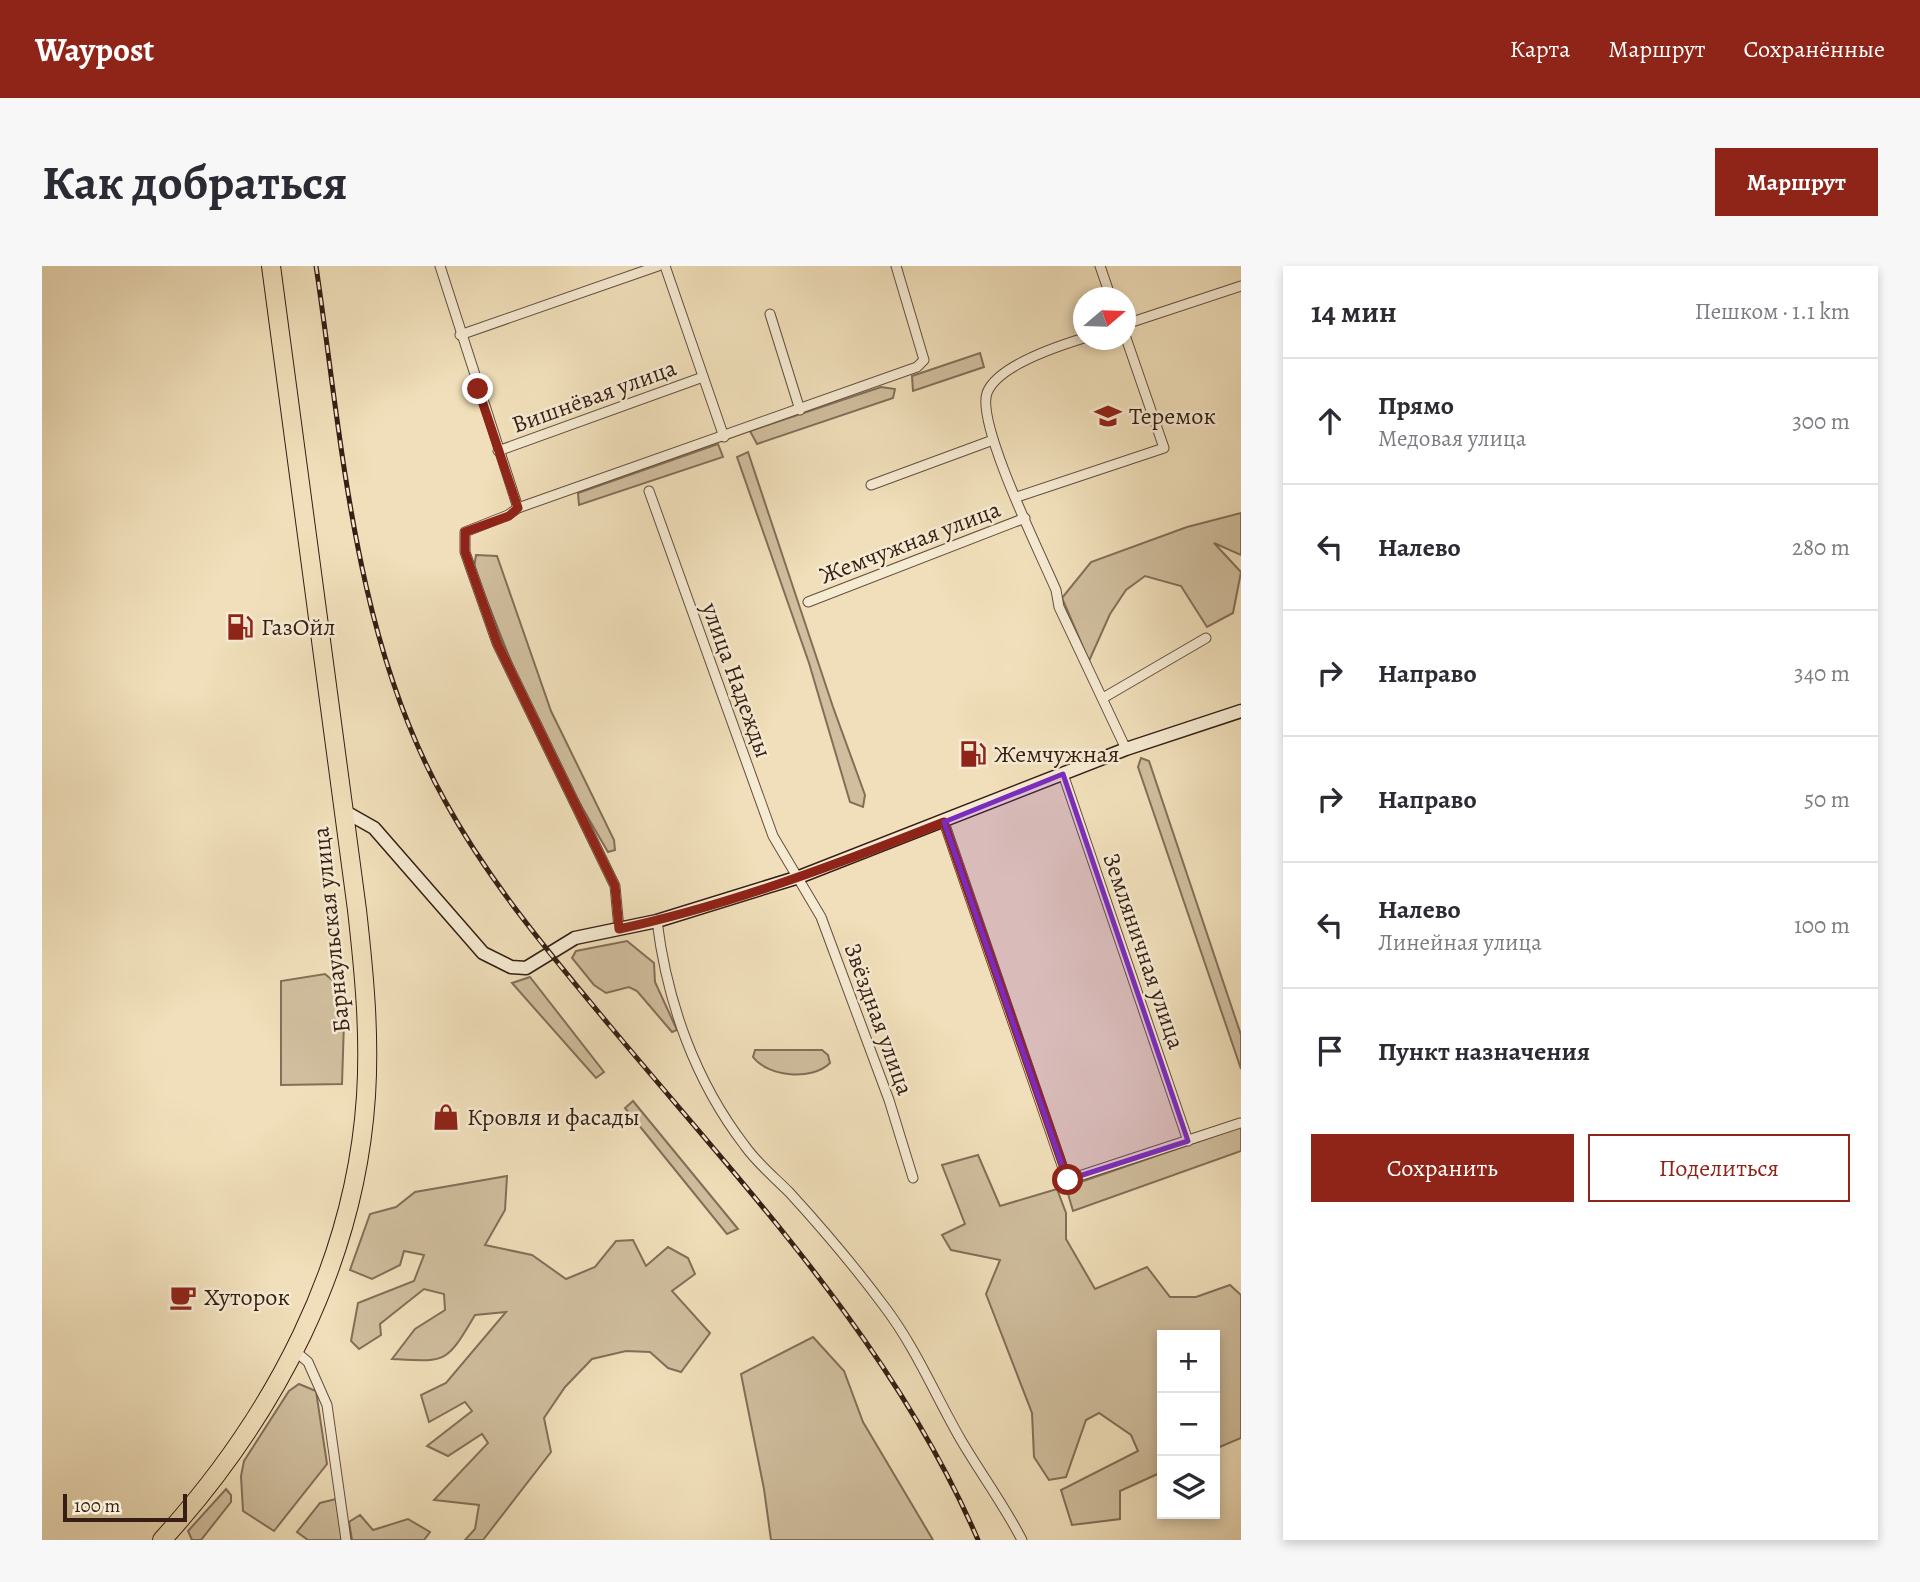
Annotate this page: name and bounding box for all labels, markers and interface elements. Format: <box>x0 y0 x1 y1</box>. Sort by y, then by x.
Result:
text: Waypost <box>35 27 154 72</box>
text: Карта <box>1510 33 1570 65</box>
text: Маршрут <box>1608 33 1706 65</box>
text: Сохранённые <box>1744 33 1885 65</box>
button: Маршрут <box>1715 148 1878 216</box>
text: Как добраться <box>42 149 348 216</box>
north arrow <box>1073 287 1136 350</box>
text: 14 мин <box>1311 292 1397 332</box>
text: Пешком · 1.1 km <box>1695 296 1850 327</box>
street label: Вишнёвая улица <box>507 351 681 441</box>
route end <box>462 373 493 404</box>
text: Прямо <box>1378 388 1454 423</box>
place label: Теремок <box>1129 400 1216 432</box>
school or university icon: Теремок <box>1093 401 1123 431</box>
icon: ahead <box>1311 402 1349 440</box>
text: 300 m <box>1792 406 1850 437</box>
text: Медовая улица <box>1378 423 1526 454</box>
street label: Жемчужная улица <box>815 493 1005 591</box>
icon: left <box>1311 528 1349 566</box>
text: Налево <box>1378 530 1461 565</box>
text: 280 m <box>1792 532 1850 563</box>
street label: улица Надежды <box>694 597 780 762</box>
place label: ГазОйл <box>261 611 335 643</box>
fuel station icon: ГазОйл <box>225 612 255 642</box>
icon: right <box>1311 654 1349 692</box>
text: Направо <box>1378 656 1477 691</box>
text: 340 m <box>1794 658 1850 689</box>
place label: Жемчужная <box>994 738 1119 770</box>
fuel station icon: Жемчужная <box>958 739 988 769</box>
icon: right <box>1311 780 1349 818</box>
text: Направо <box>1378 782 1477 817</box>
text: 50 m <box>1804 784 1850 815</box>
street label: Барнаульская улица <box>304 825 358 1035</box>
street label: Земляничная улица <box>1095 849 1193 1053</box>
text: Налево <box>1378 892 1461 927</box>
icon: left <box>1311 906 1349 944</box>
text: 100 m <box>1794 910 1850 941</box>
text: Линейная улица <box>1378 927 1542 958</box>
street label: Звёздная улица <box>837 939 921 1099</box>
icon: arrive <box>1311 1032 1349 1070</box>
text: Пункт назначения <box>1378 1034 1590 1069</box>
place label: Кровля и фасады <box>467 1101 640 1133</box>
shop icon: Кровля и фасады <box>431 1102 461 1132</box>
button: Сохранить <box>1311 1134 1574 1202</box>
button: Поделиться <box>1588 1134 1850 1202</box>
route start <box>1052 1164 1083 1195</box>
place label: Хуторок <box>204 1281 290 1313</box>
cafe icon: Хуторок <box>168 1282 198 1312</box>
map controls <box>1157 1330 1220 1519</box>
button: + <box>1157 1330 1220 1393</box>
button: − <box>1157 1393 1220 1456</box>
button: layers <box>1157 1456 1220 1519</box>
scale bar <box>63 1491 187 1523</box>
text: 100 m <box>74 1493 120 1519</box>

